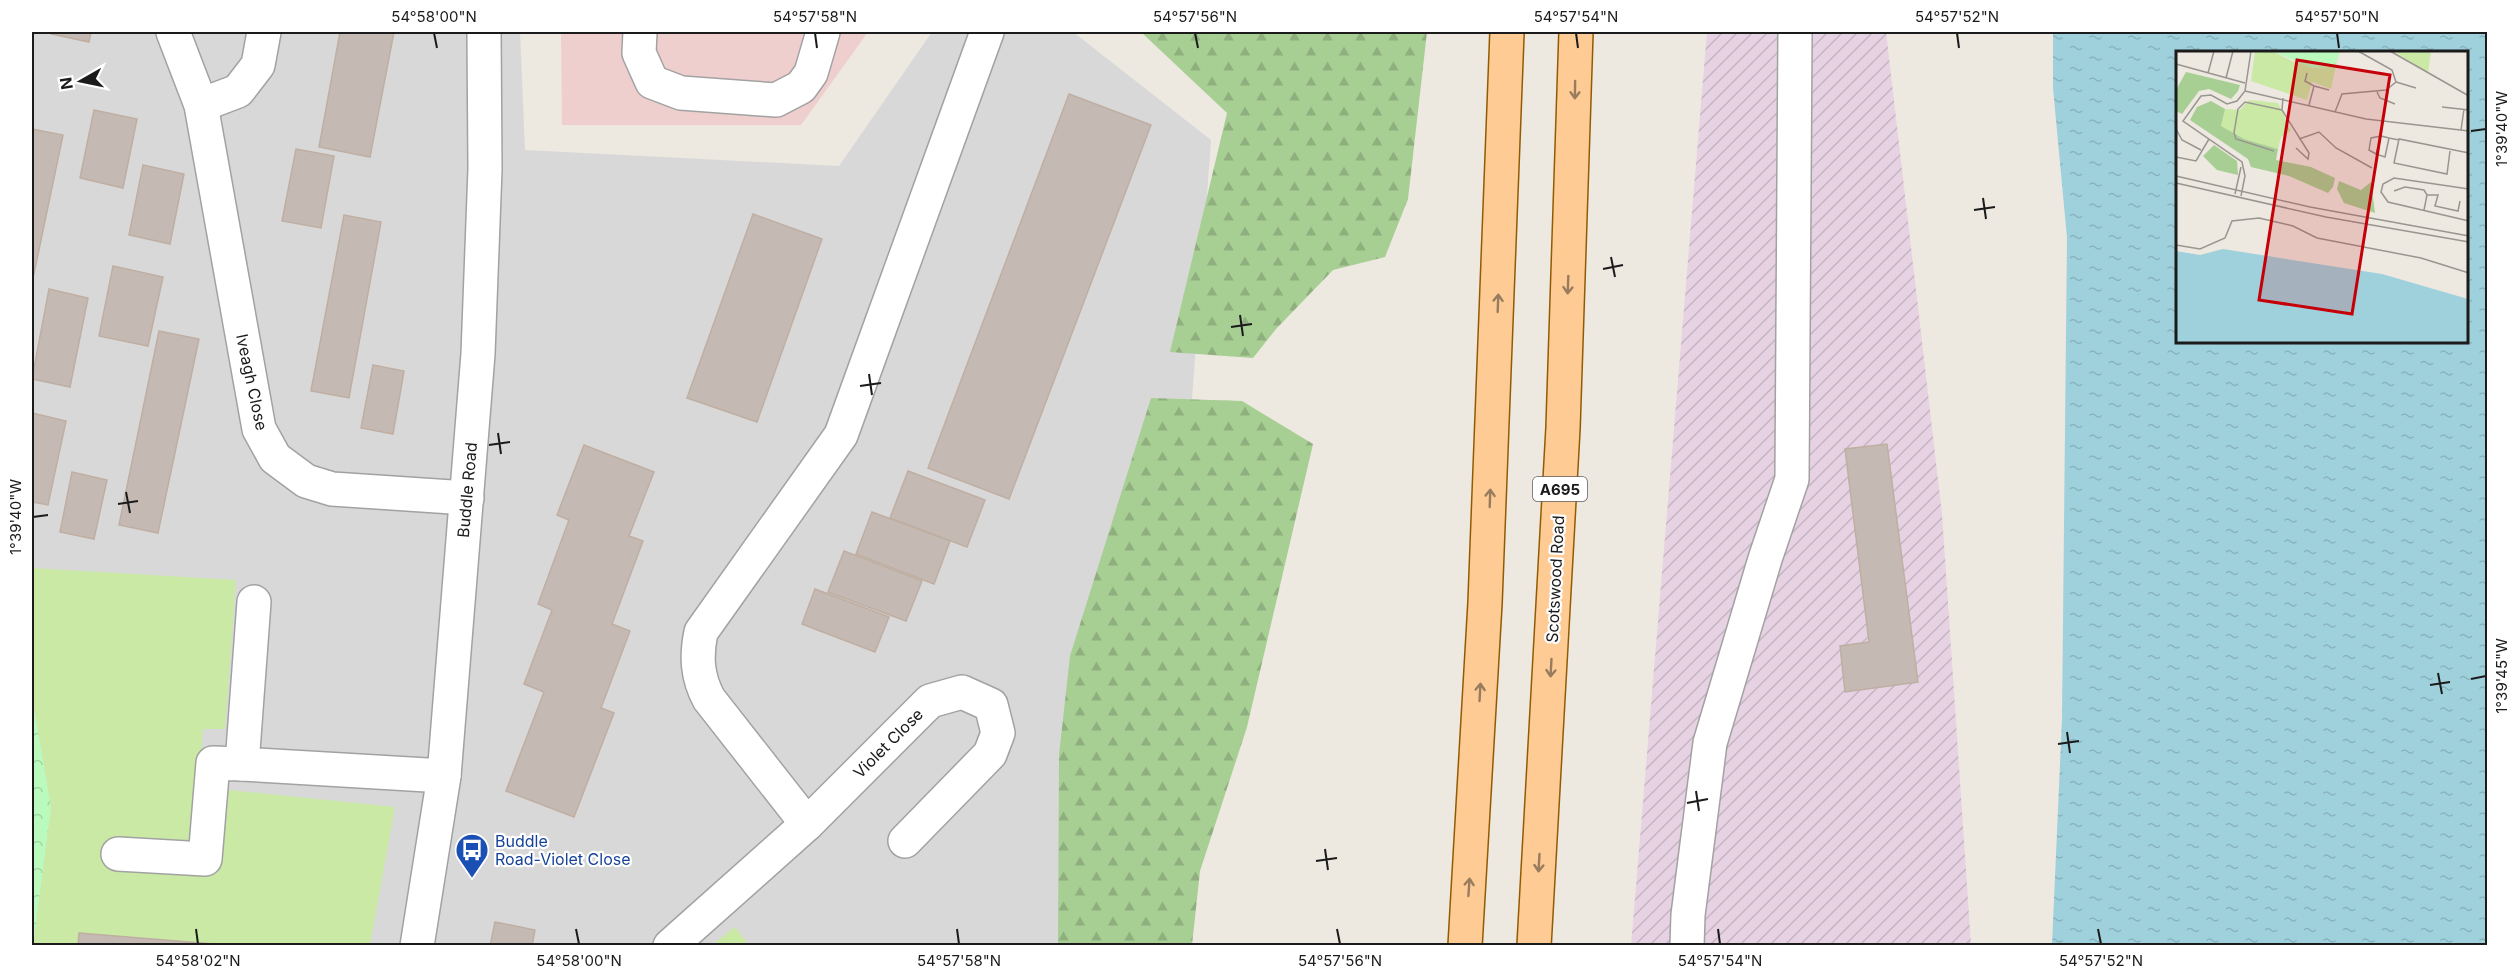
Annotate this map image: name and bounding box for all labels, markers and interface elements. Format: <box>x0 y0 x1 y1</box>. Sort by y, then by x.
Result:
text: 54°58'00"N <box>391 7 477 26</box>
text: 54°57'58"N <box>773 7 857 26</box>
text: 54°57'56"N <box>1153 7 1237 26</box>
text: 54°57'54"N <box>1534 7 1618 26</box>
text: 54°57'52"N <box>1915 7 1999 26</box>
text: 54°57'50"N <box>2295 7 2379 26</box>
north arrow <box>51 51 111 111</box>
inset map <box>2176 51 2468 344</box>
text: N <box>55 76 77 91</box>
one-way arrow <box>1569 79 1580 99</box>
text: 1°39'40"W <box>2492 91 2511 167</box>
one-way arrow <box>1563 274 1574 294</box>
one-way arrow <box>1493 293 1504 313</box>
street label: Iveagh Close <box>232 332 272 432</box>
street label: Buddle Road <box>453 441 481 539</box>
road number: A695 <box>1533 477 1587 501</box>
text: 1°39'40"W <box>6 479 25 555</box>
one-way arrow <box>1484 488 1496 508</box>
street label: Scotswood Road <box>1542 515 1568 643</box>
text: 1°39'45"W <box>2492 638 2511 714</box>
one-way arrow <box>1545 658 1556 678</box>
one-way arrow <box>1475 683 1486 703</box>
street label: Violet Close <box>849 704 927 782</box>
place label: Buddle Road-Violet Close <box>495 831 631 869</box>
bus stop icon: Buddle Road-Violet Close <box>454 832 490 879</box>
one-way arrow <box>1534 853 1545 873</box>
one-way arrow <box>1464 878 1475 898</box>
text: 54°58'02"N <box>155 951 241 970</box>
text: 54°58'00"N <box>536 951 622 970</box>
text: 54°57'58"N <box>917 951 1001 970</box>
text: 54°57'56"N <box>1298 951 1382 970</box>
text: 54°57'54"N <box>1678 951 1762 970</box>
text: 54°57'52"N <box>2059 951 2143 970</box>

